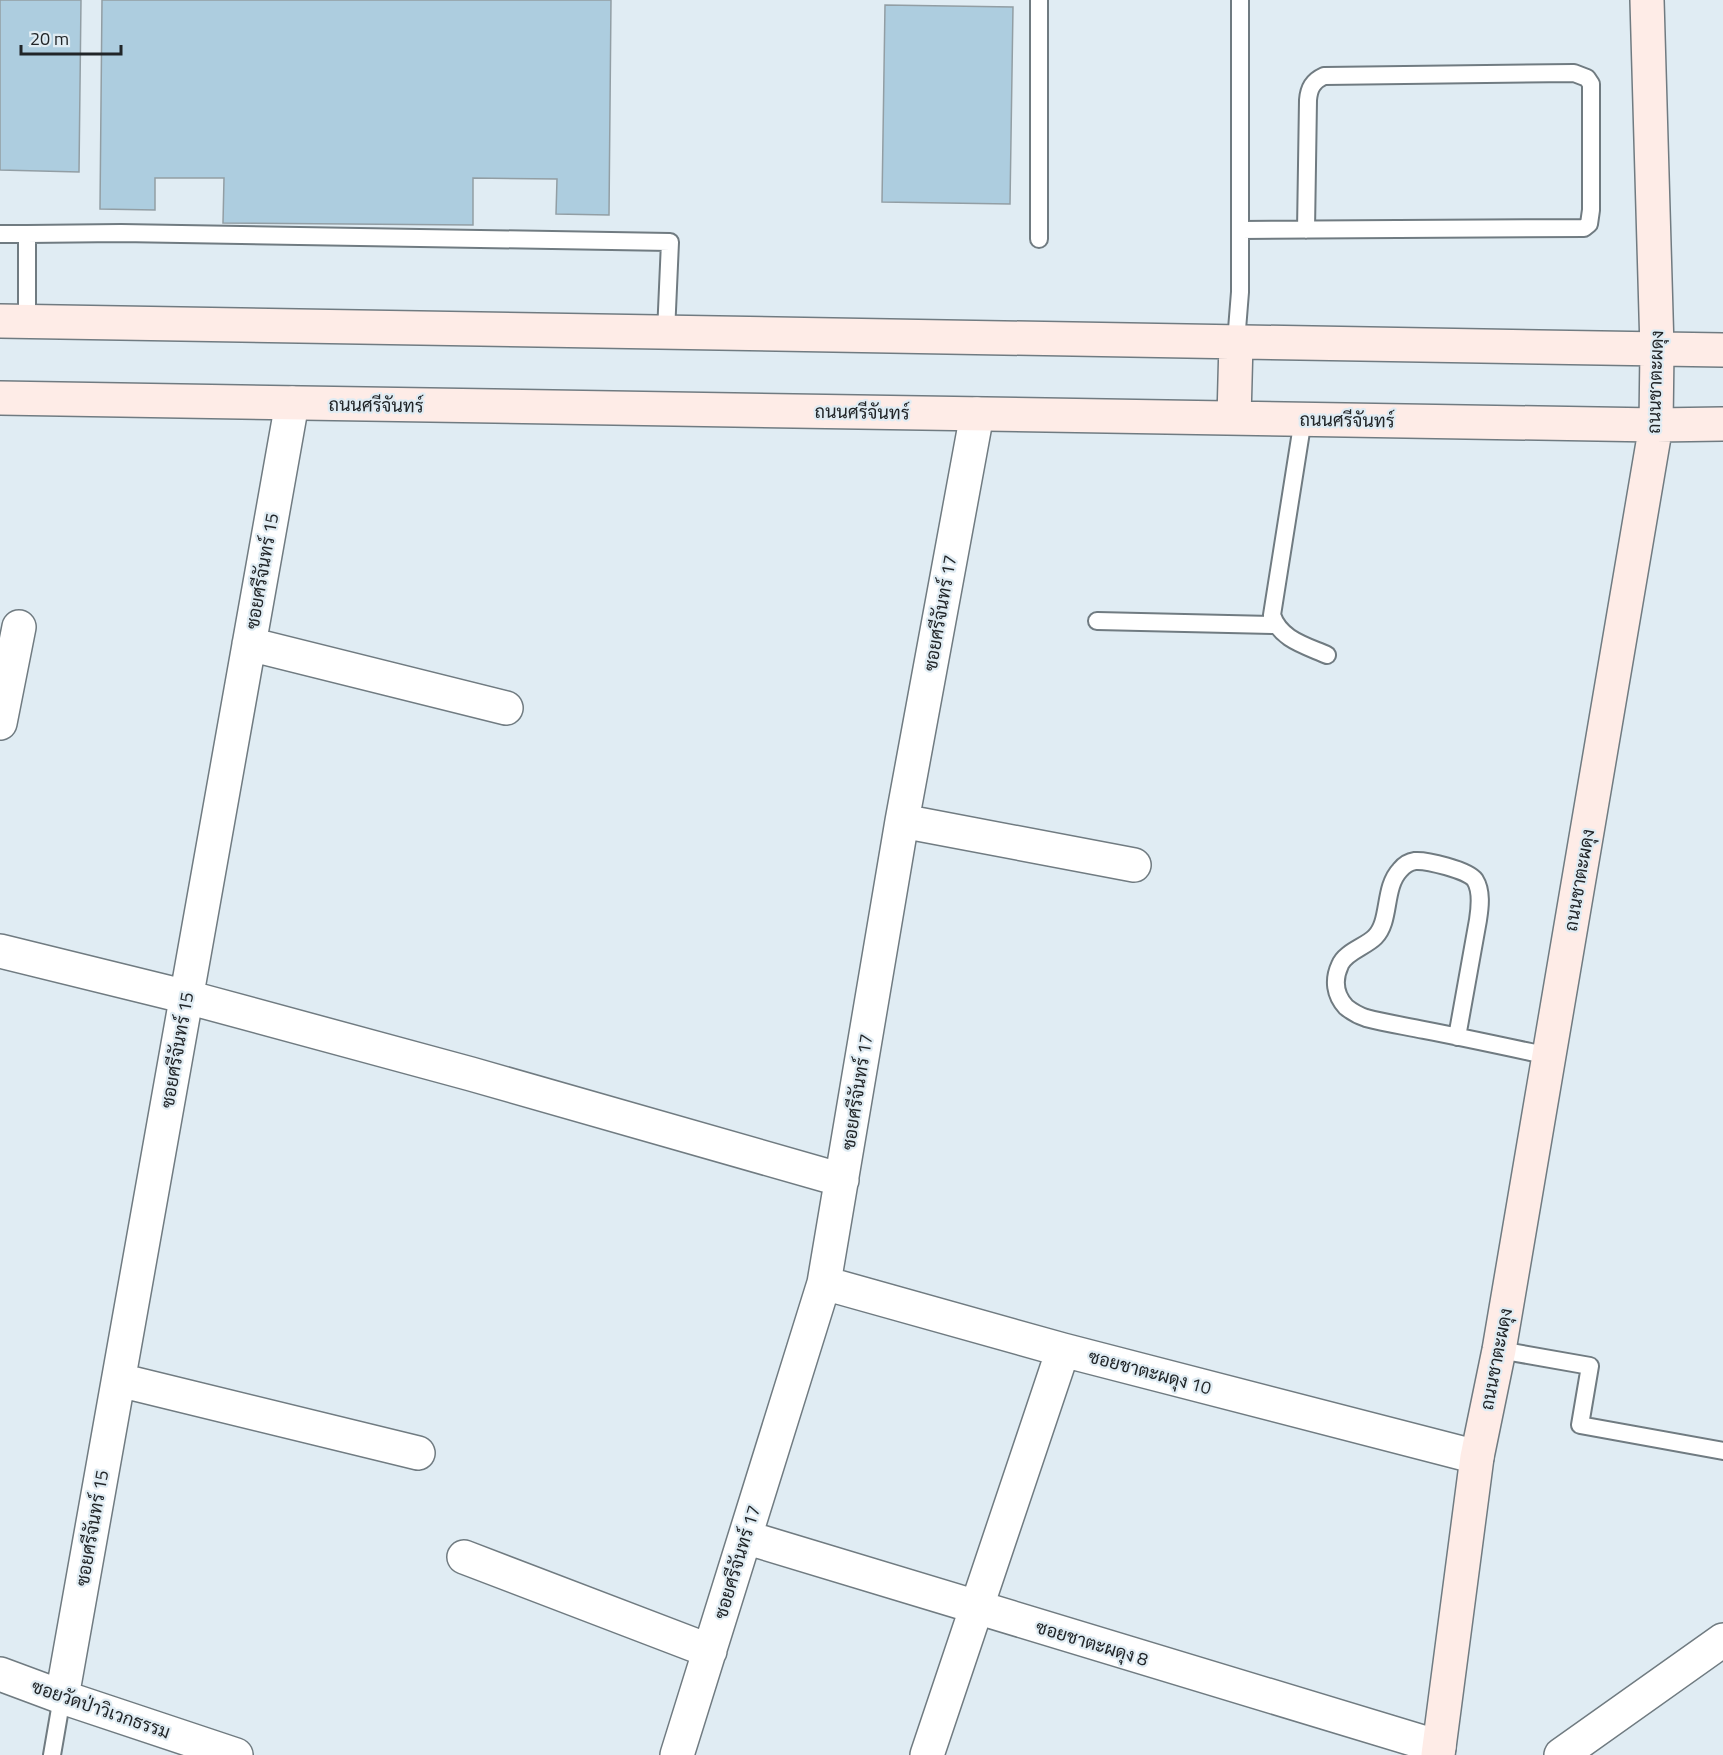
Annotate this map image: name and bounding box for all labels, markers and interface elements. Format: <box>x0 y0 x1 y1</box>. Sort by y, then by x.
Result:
scale bar <box>21 18 122 56</box>
text: 20 m <box>30 25 69 52</box>
street label: ถนนชาตะผดุง <box>1640 330 1670 434</box>
street label: ถนนศรีจันทร์ <box>328 391 424 419</box>
street label: ถนนศรีจันทร์ <box>814 398 910 426</box>
street label: ถนนศรีจันทร์ <box>1299 406 1395 434</box>
street label: ซอยศรีจันทร์ 15 <box>238 511 286 631</box>
street label: ซอยศรีจันทร์ 17 <box>916 553 964 673</box>
street label: ถนนชาตะผดุง <box>1557 827 1601 933</box>
street label: ซอยศรีจันทร์ 15 <box>153 990 201 1110</box>
street label: ซอยศรีจันทร์ 17 <box>834 1032 880 1152</box>
street label: ถนนชาตะผดุง <box>1473 1306 1519 1412</box>
street label: ซอยชาตะผดุง 10 <box>1086 1343 1214 1401</box>
street label: ซอยศรีจันทร์ 15 <box>68 1468 116 1588</box>
street label: ซอยศรีจันทร์ 17 <box>707 1502 767 1622</box>
street label: ซอยชาตะผดุง 8 <box>1032 1613 1152 1673</box>
street label: ซอยวัดป่าวิเวกธรรม <box>28 1673 174 1745</box>

